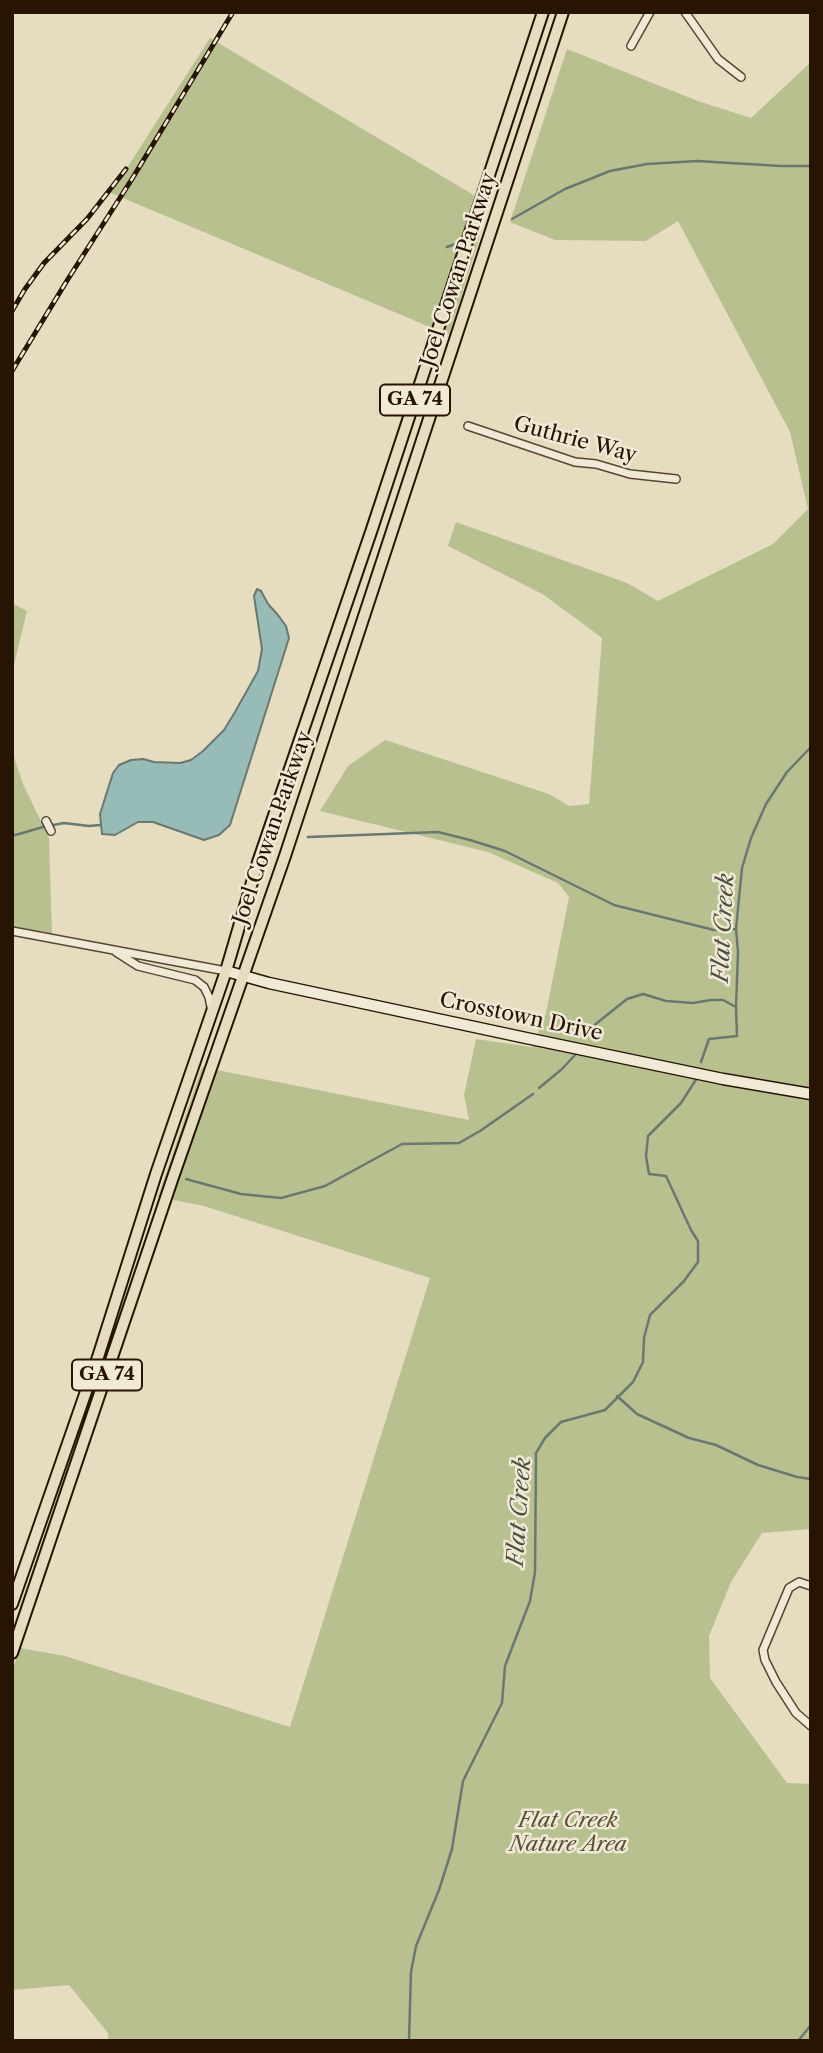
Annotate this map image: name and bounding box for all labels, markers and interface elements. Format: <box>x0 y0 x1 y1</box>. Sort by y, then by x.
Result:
street label: Joel Cowan Parkway <box>416 170 502 370</box>
road number: GA 74 <box>380 384 450 416</box>
street label: Guthrie Way <box>511 411 639 469</box>
street label: Joel Cowan Parkway <box>228 728 318 928</box>
water label: Flat Creek <box>707 873 741 983</box>
street label: Crosstown Drive <box>437 987 605 1047</box>
road number: GA 74 <box>72 1359 142 1390</box>
water label: Flat Creek <box>502 1457 538 1567</box>
park label: Flat Creek Nature Area <box>509 1808 627 1858</box>

